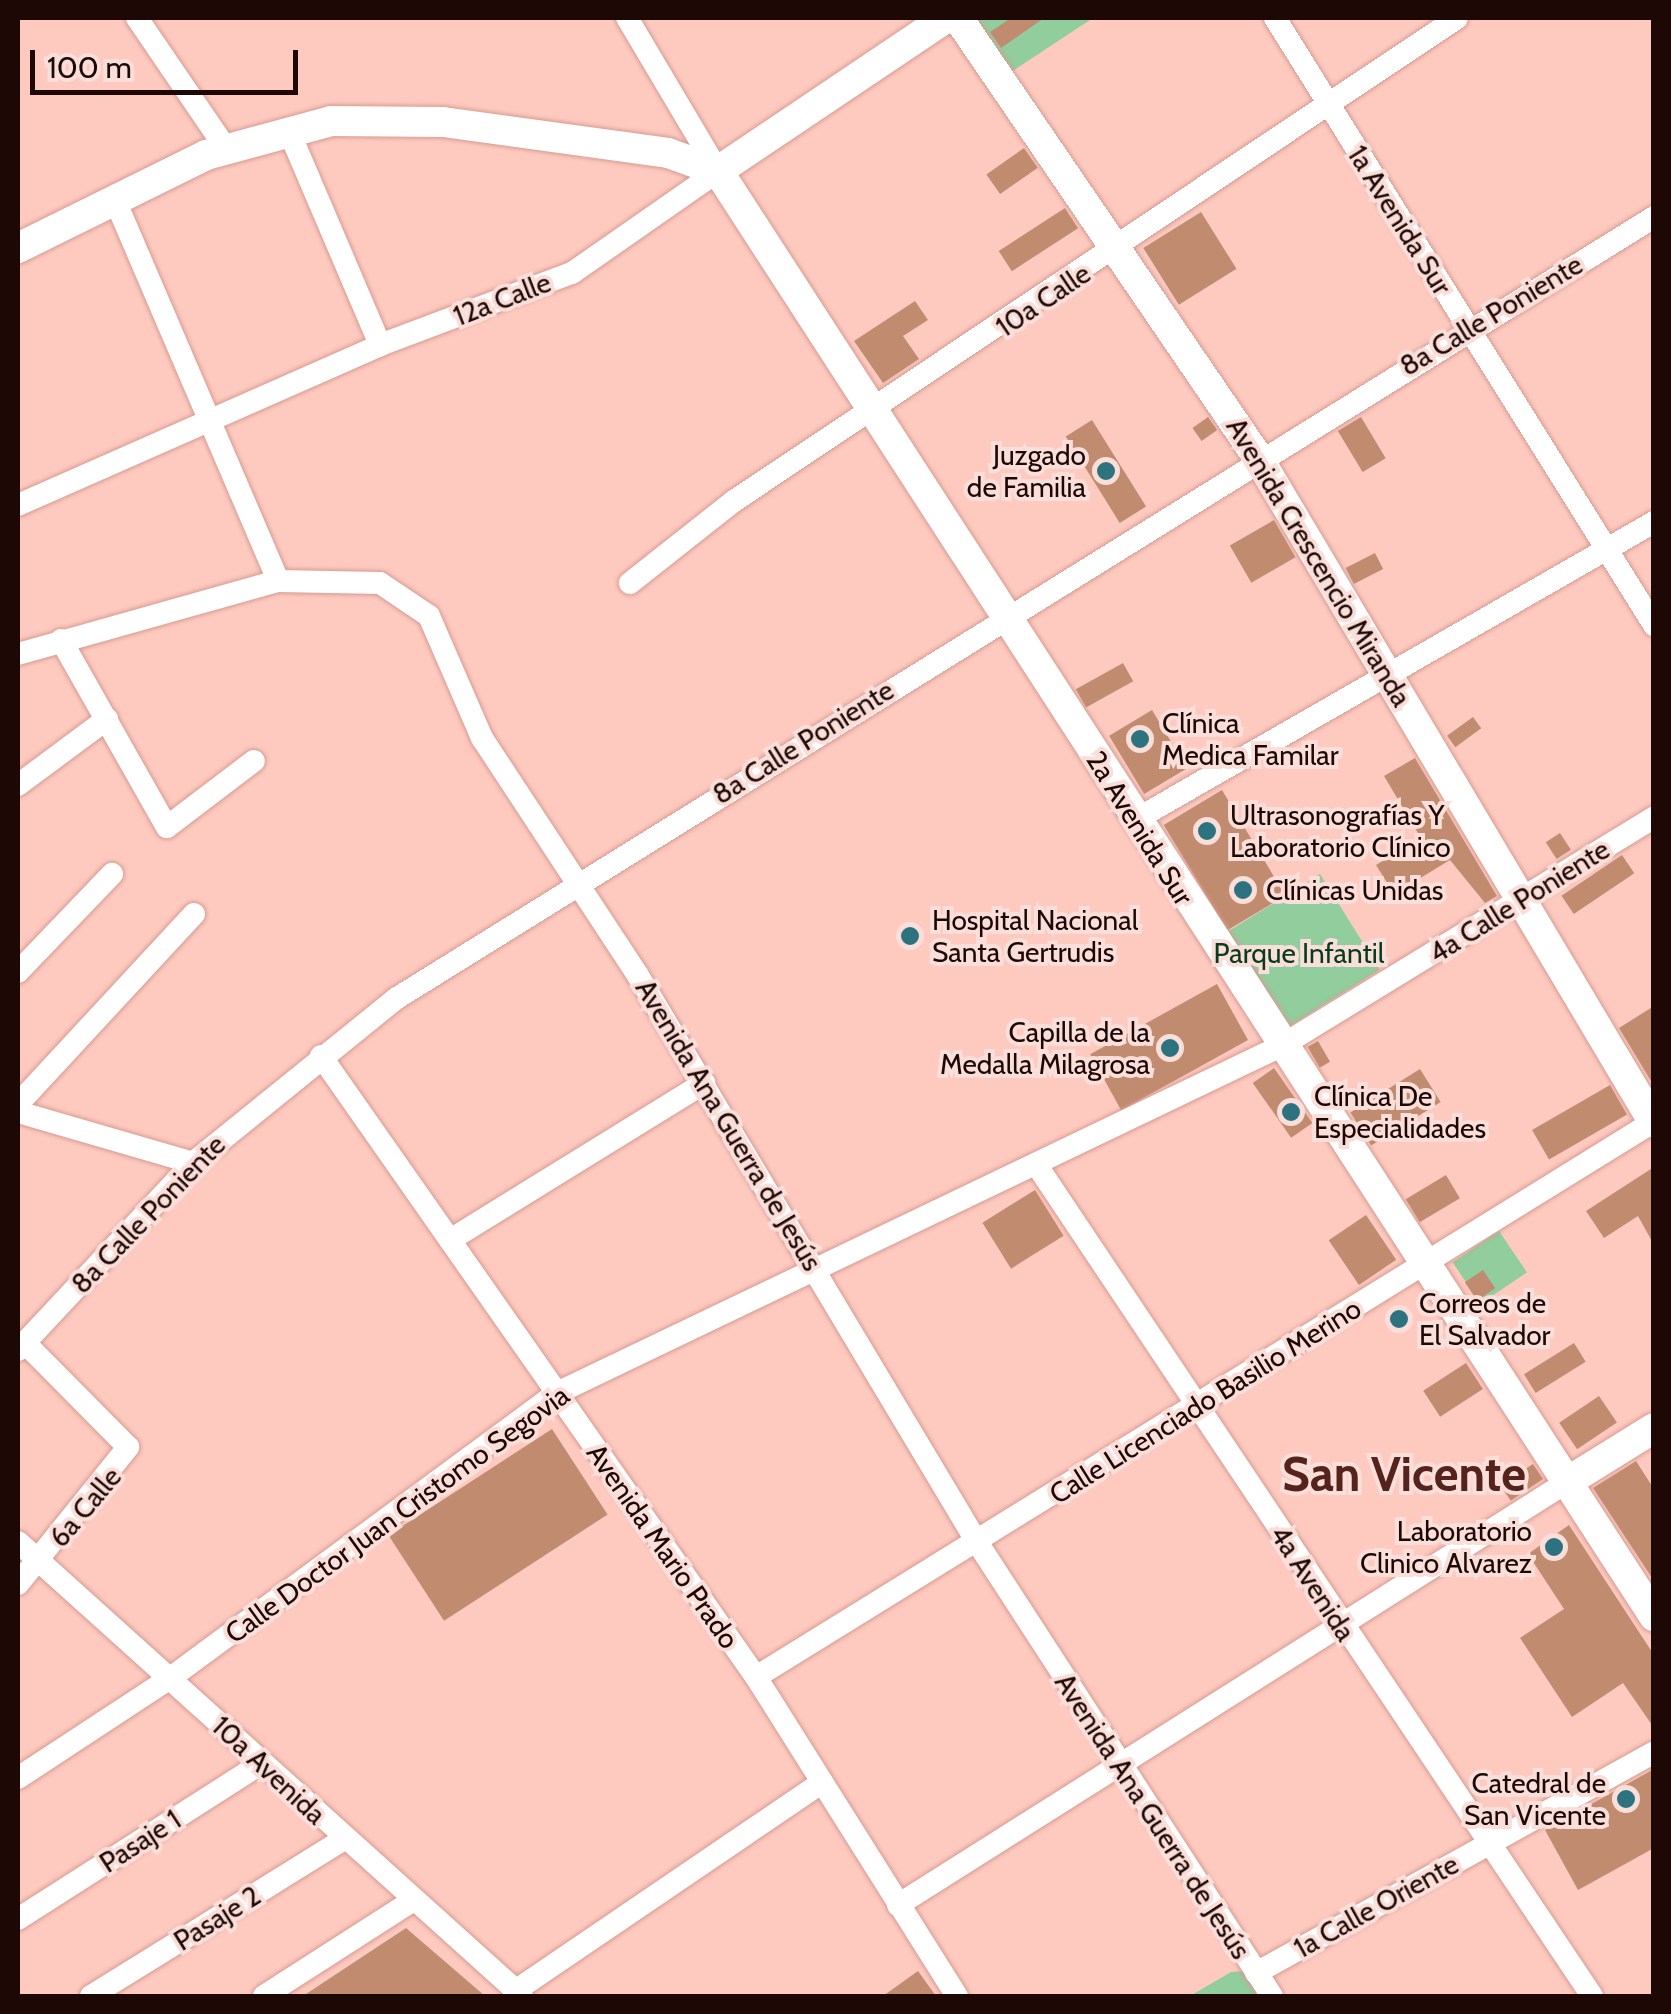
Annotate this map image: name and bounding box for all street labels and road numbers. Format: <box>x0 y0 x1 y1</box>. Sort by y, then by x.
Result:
street label: 1a Avenida Sur <box>1341 139 1459 301</box>
street label: 8a Calle Poniente <box>1394 247 1588 383</box>
street label: 10a Calle <box>989 256 1097 344</box>
street label: 12a Calle <box>449 265 555 333</box>
street label: Avenida Crescencio Miranda <box>1220 412 1418 712</box>
street label: 8a Calle Poniente <box>706 673 900 811</box>
street label: 2a Avenida Sur <box>1079 745 1201 911</box>
street label: 4a Calle Poniente <box>1423 832 1615 970</box>
street label: Avenida Ana Guerra de Jesús <box>629 973 829 1277</box>
street label: 8a Calle Poniente <box>64 1128 232 1300</box>
street label: Calle Licenciado Basilio Merino <box>1043 1291 1367 1511</box>
street label: Calle Doctor Juan Cristomo Segovia <box>219 1378 575 1650</box>
street label: Avenida Mario Prado <box>580 1437 746 1655</box>
street label: 6a Calle <box>42 1460 128 1554</box>
street label: 4a Avenida <box>1263 1519 1363 1647</box>
street label: Avenida Ana Guerra de Jesús <box>1048 1667 1258 1965</box>
street label: 10a Avenida <box>205 1709 333 1831</box>
street label: Pasaje 1 <box>93 1802 187 1880</box>
street label: 1a Calle Oriente <box>1288 1847 1464 1965</box>
street label: Pasaje 2 <box>168 1878 266 1958</box>

